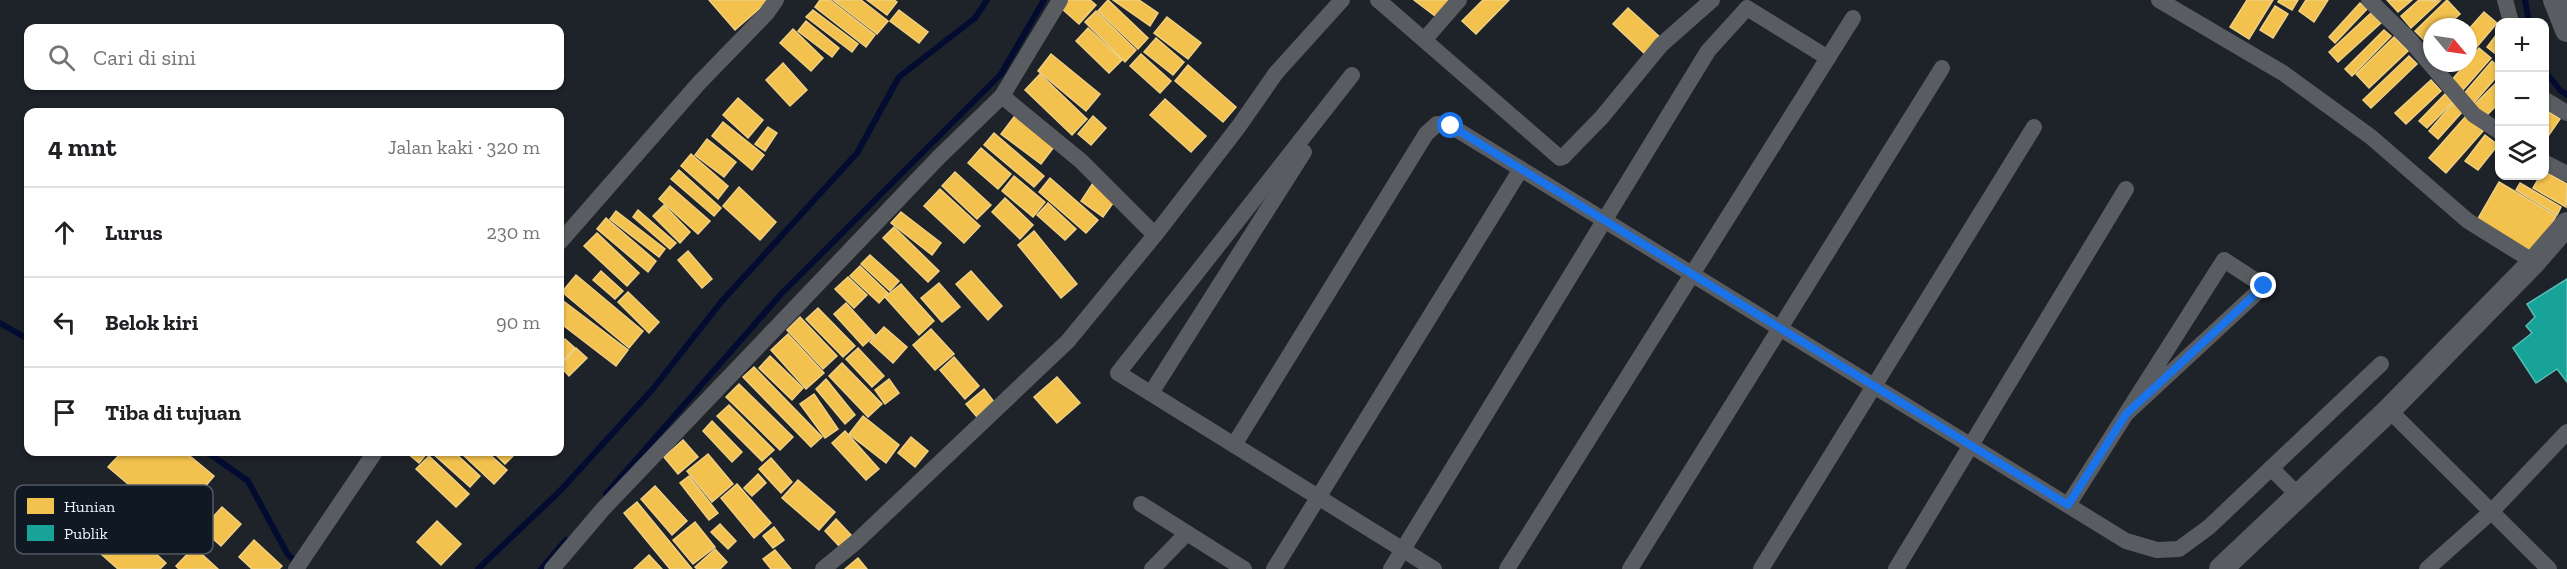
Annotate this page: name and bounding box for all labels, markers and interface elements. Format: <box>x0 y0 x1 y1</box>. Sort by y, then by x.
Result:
north arrow <box>2423 18 2477 72</box>
map controls <box>2495 18 2549 180</box>
button: + <box>2495 18 2549 72</box>
search box <box>24 24 564 90</box>
icon: search <box>45 41 78 74</box>
text: Cari di sini <box>93 44 196 71</box>
button: − <box>2495 72 2549 126</box>
route start <box>1437 112 1463 138</box>
button: layers <box>2495 126 2549 180</box>
text: 4 mnt <box>48 131 116 163</box>
text: Jalan kaki · 320 m <box>388 135 540 159</box>
icon: ahead <box>48 216 81 249</box>
text: Lurus <box>105 219 163 246</box>
text: 230 m <box>487 220 540 244</box>
route end <box>2250 272 2276 298</box>
icon: left <box>48 306 81 339</box>
text: Belok kiri <box>105 309 198 336</box>
text: 90 m <box>496 310 540 334</box>
icon: arrive <box>48 396 81 429</box>
text: Tiba di tujuan <box>105 399 241 426</box>
legend <box>15 485 213 554</box>
text: Hunian <box>64 497 116 516</box>
text: Publik <box>64 524 108 543</box>

